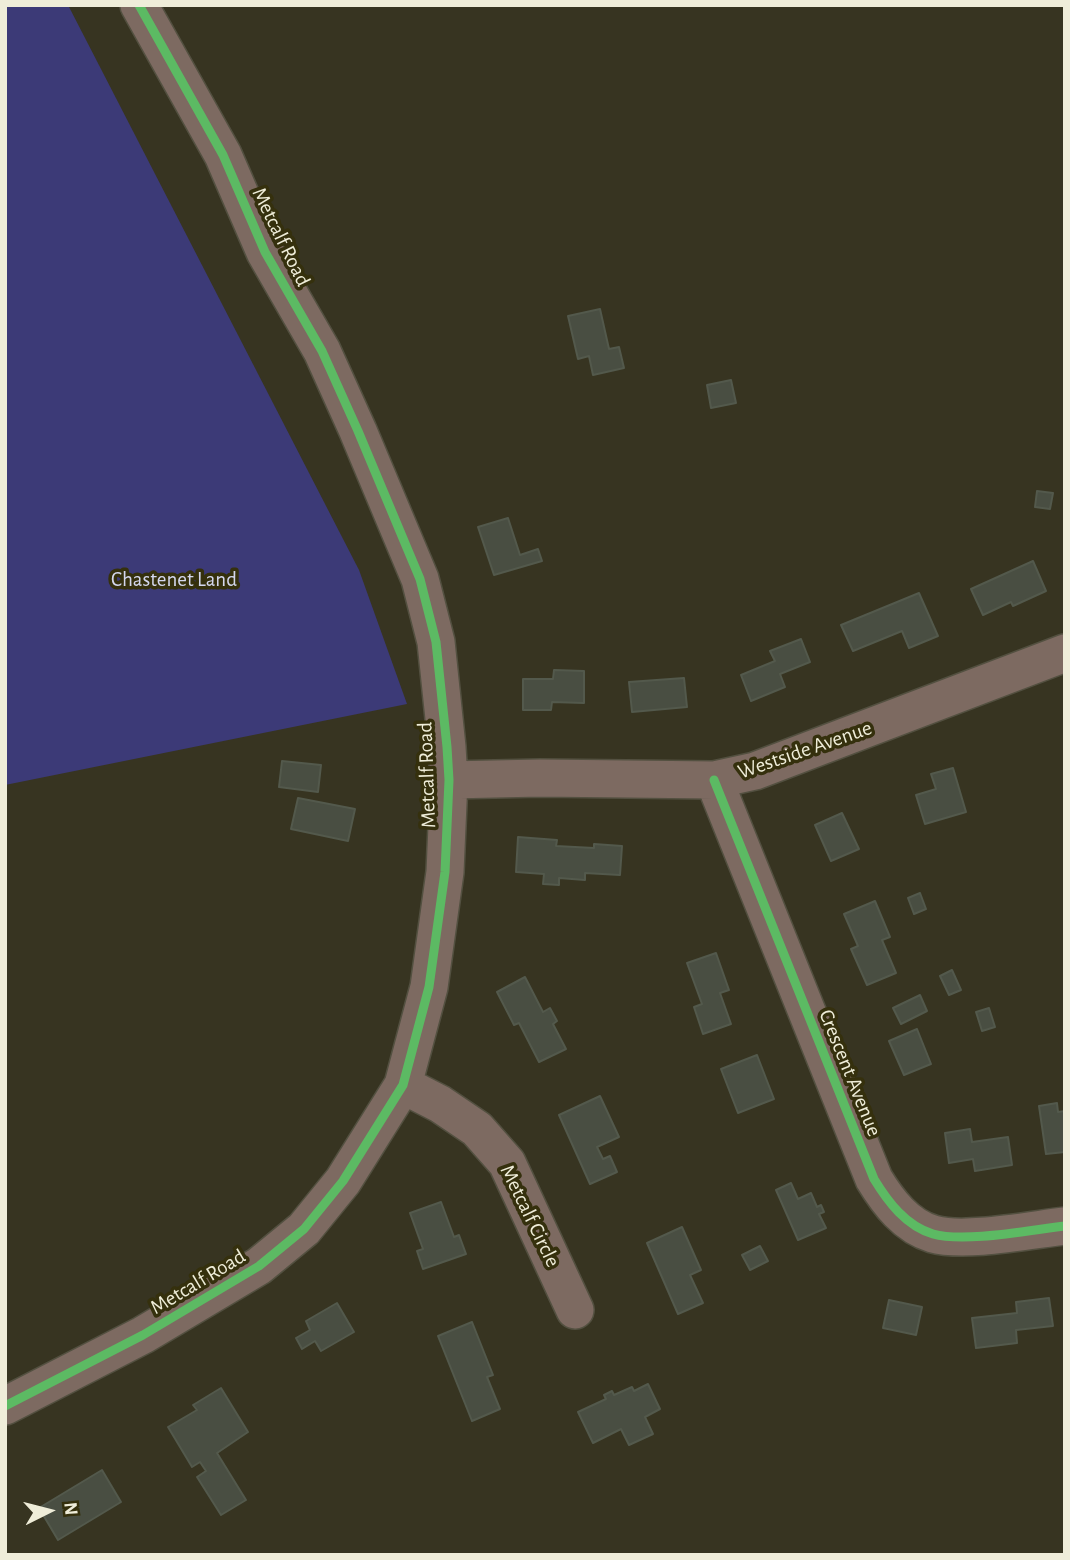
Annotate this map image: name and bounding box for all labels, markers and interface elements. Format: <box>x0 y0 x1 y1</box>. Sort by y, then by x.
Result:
street label: Metcalf Road <box>246 184 316 290</box>
park label: Chastenet Land <box>111 567 237 593</box>
street label: Westside Avenue <box>735 715 875 785</box>
street label: Metcalf Road <box>413 721 441 829</box>
street label: Crescent Avenue <box>813 1006 887 1140</box>
street label: Metcalf Circle <box>494 1161 566 1271</box>
street label: Metcalf Road <box>146 1244 250 1320</box>
north arrow <box>14 1476 84 1546</box>
text: N <box>60 1501 81 1516</box>

